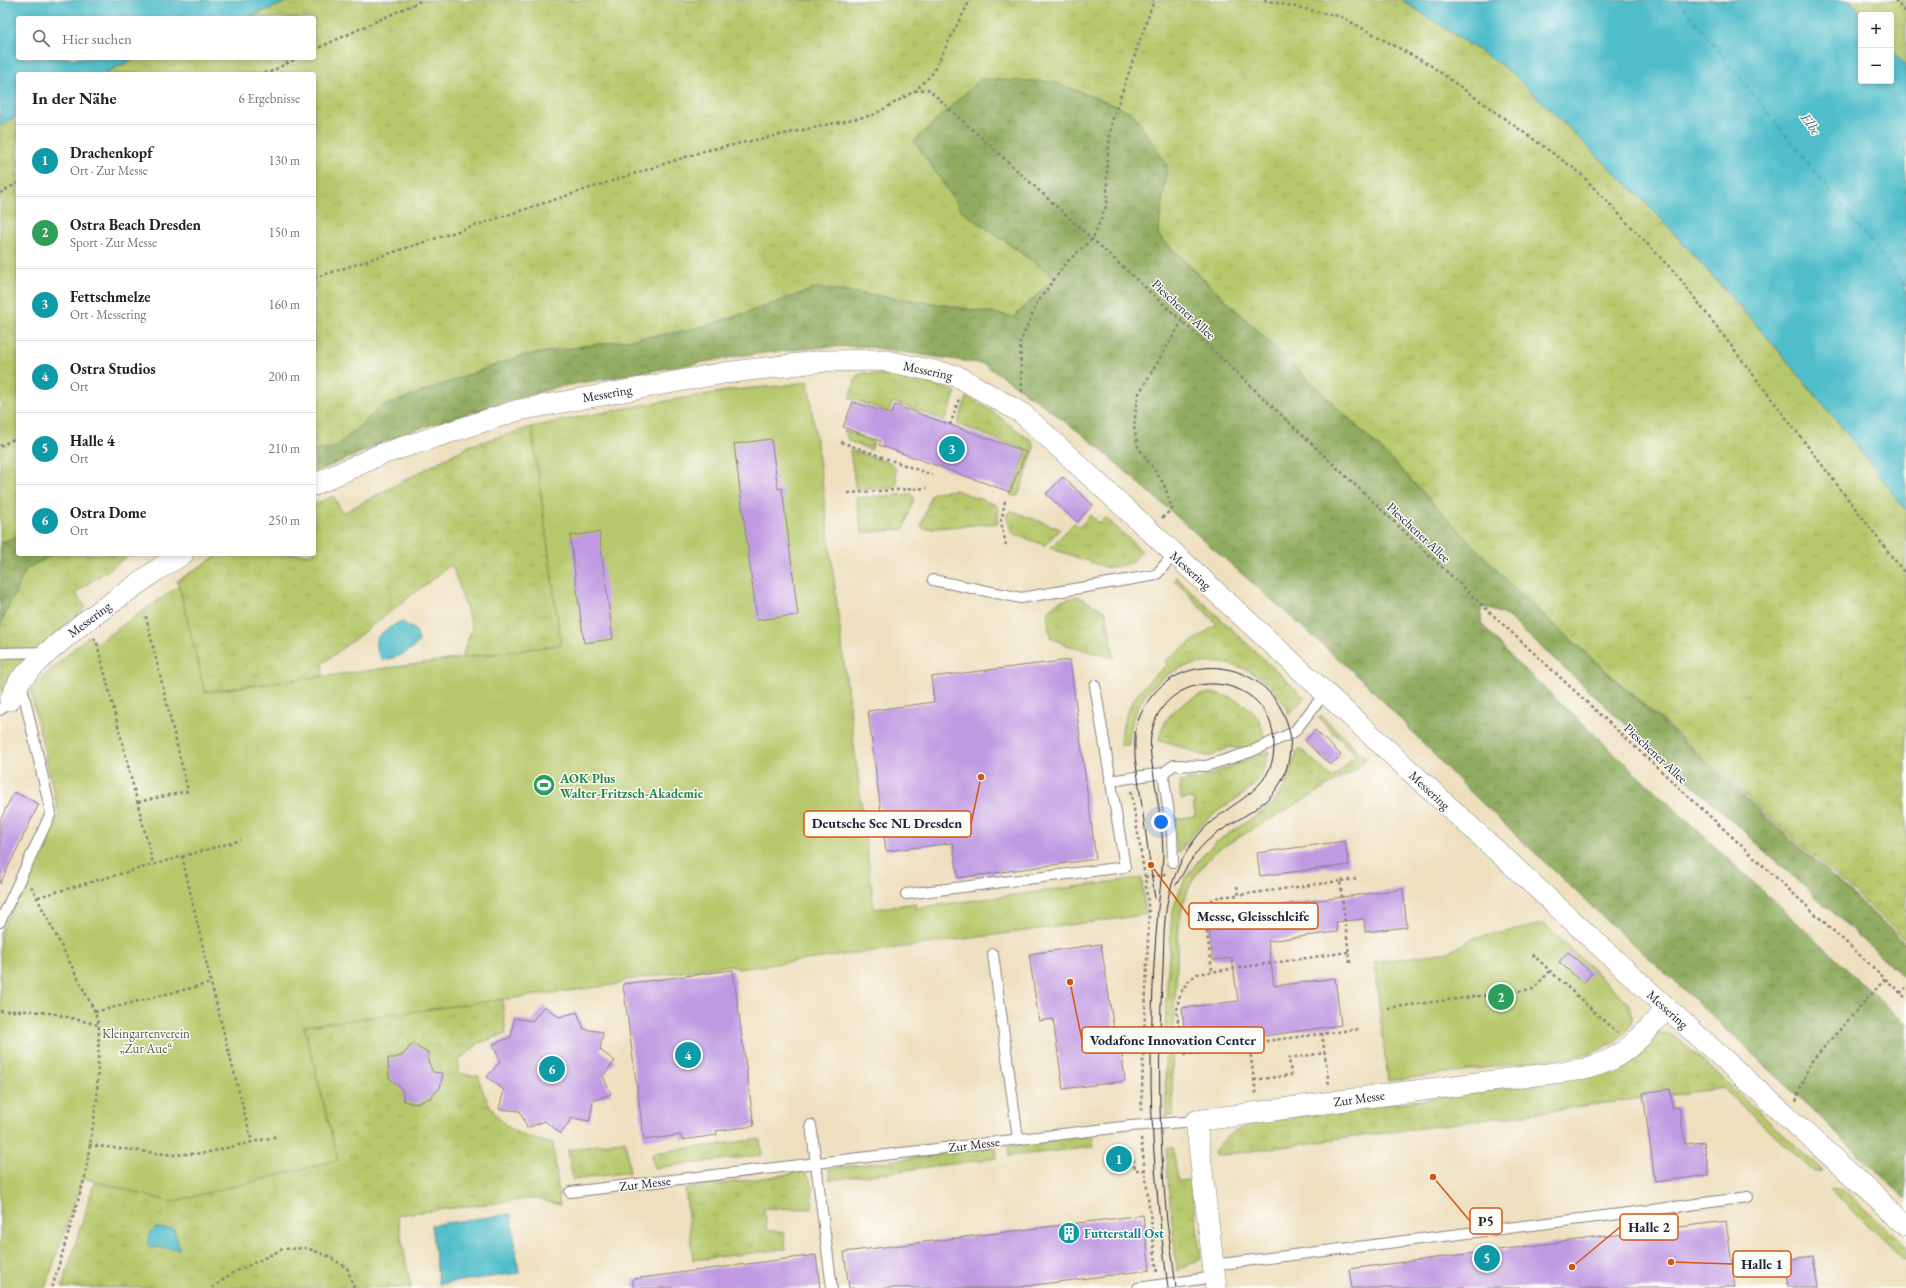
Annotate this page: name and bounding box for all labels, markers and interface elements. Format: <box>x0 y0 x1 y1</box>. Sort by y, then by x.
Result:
map controls <box>1858 12 1894 84</box>
button: + <box>1858 12 1894 48</box>
search box <box>16 16 316 60</box>
icon: search <box>30 27 52 49</box>
text: Hier suchen <box>62 29 132 48</box>
button: − <box>1858 48 1894 84</box>
text: In der Nähe <box>32 87 117 109</box>
text: 6 Ergebnisse <box>239 90 300 107</box>
water label: Elbe <box>1796 109 1825 139</box>
text: Drachenkopf <box>70 143 153 162</box>
text: 1 <box>42 152 48 169</box>
text: 130 m <box>269 152 300 169</box>
text: Ort · Zur Messe <box>70 162 148 179</box>
text: Ostra Beach Dresden <box>70 215 201 234</box>
text: 2 <box>42 224 48 241</box>
text: 150 m <box>269 224 300 241</box>
text: Sport · Zur Messe <box>70 234 157 251</box>
street label: Pieschener Allee <box>1148 276 1219 343</box>
text: Fettschmelze <box>70 287 151 306</box>
text: 3 <box>42 296 48 313</box>
text: 160 m <box>269 296 300 313</box>
text: Ort · Messering <box>70 306 146 323</box>
street label: Messering <box>902 357 954 384</box>
text: Ostra Studios <box>70 359 156 378</box>
text: 4 <box>42 368 48 385</box>
text: 200 m <box>269 368 300 385</box>
text: Ort <box>70 378 88 395</box>
street label: Messering <box>581 381 634 406</box>
text: Halle 4 <box>70 431 115 450</box>
pin: 3 <box>939 434 965 464</box>
text: 5 <box>42 440 48 457</box>
text: 210 m <box>269 440 300 457</box>
text: Ort <box>70 450 88 467</box>
street label: Pieschener Allee <box>1383 499 1454 566</box>
text: Ostra Dome <box>70 503 146 522</box>
text: 6 <box>42 512 48 529</box>
text: 250 m <box>269 512 300 529</box>
text: Ort <box>70 522 88 539</box>
street label: Messering <box>1166 547 1215 594</box>
street label: Messering <box>64 597 115 641</box>
street label: Pieschener Allee <box>1620 720 1691 787</box>
street label: Messering <box>1406 767 1454 814</box>
place label: AOK Plus Walter-Fritzsch-Akademie <box>559 770 704 802</box>
sports icon: AOK Plus Walter-Fritzsch-Akademie <box>531 772 557 798</box>
callout: Deutsche See NL Dresden <box>804 811 971 837</box>
your location <box>1151 812 1171 832</box>
text: Deutsche See NL Dresden <box>812 814 962 832</box>
callout: Messe, Gleisschleife <box>1189 903 1318 929</box>
text: Messe, Gleisschleife <box>1197 907 1310 925</box>
pin: 2 <box>1488 982 1514 1012</box>
street label: Messering <box>1643 986 1692 1033</box>
park label: Kleingartenverein „Zur Aue“ <box>102 1025 190 1057</box>
callout: Vodafone Innovation Center <box>1082 1027 1264 1053</box>
text: Vodafone Innovation Center <box>1090 1031 1256 1049</box>
pin: 4 <box>675 1040 701 1070</box>
pin: 6 <box>539 1054 565 1084</box>
street label: Zur Messe <box>1332 1086 1386 1111</box>
street label: Zur Messe <box>947 1133 1001 1156</box>
pin: 1 <box>1106 1144 1132 1174</box>
street label: Zur Messe <box>618 1172 672 1195</box>
callout: P5 <box>1470 1208 1502 1234</box>
text: P5 <box>1478 1212 1494 1230</box>
callout: Halle 2 <box>1620 1214 1678 1240</box>
text: Halle 2 <box>1628 1218 1670 1236</box>
building icon: Futterstall Ost <box>1056 1220 1082 1246</box>
place label: Futterstall Ost <box>1084 1225 1164 1242</box>
pin: 5 <box>1474 1243 1500 1273</box>
callout: Halle 1 <box>1733 1251 1791 1277</box>
text: Halle 1 <box>1741 1255 1783 1273</box>

